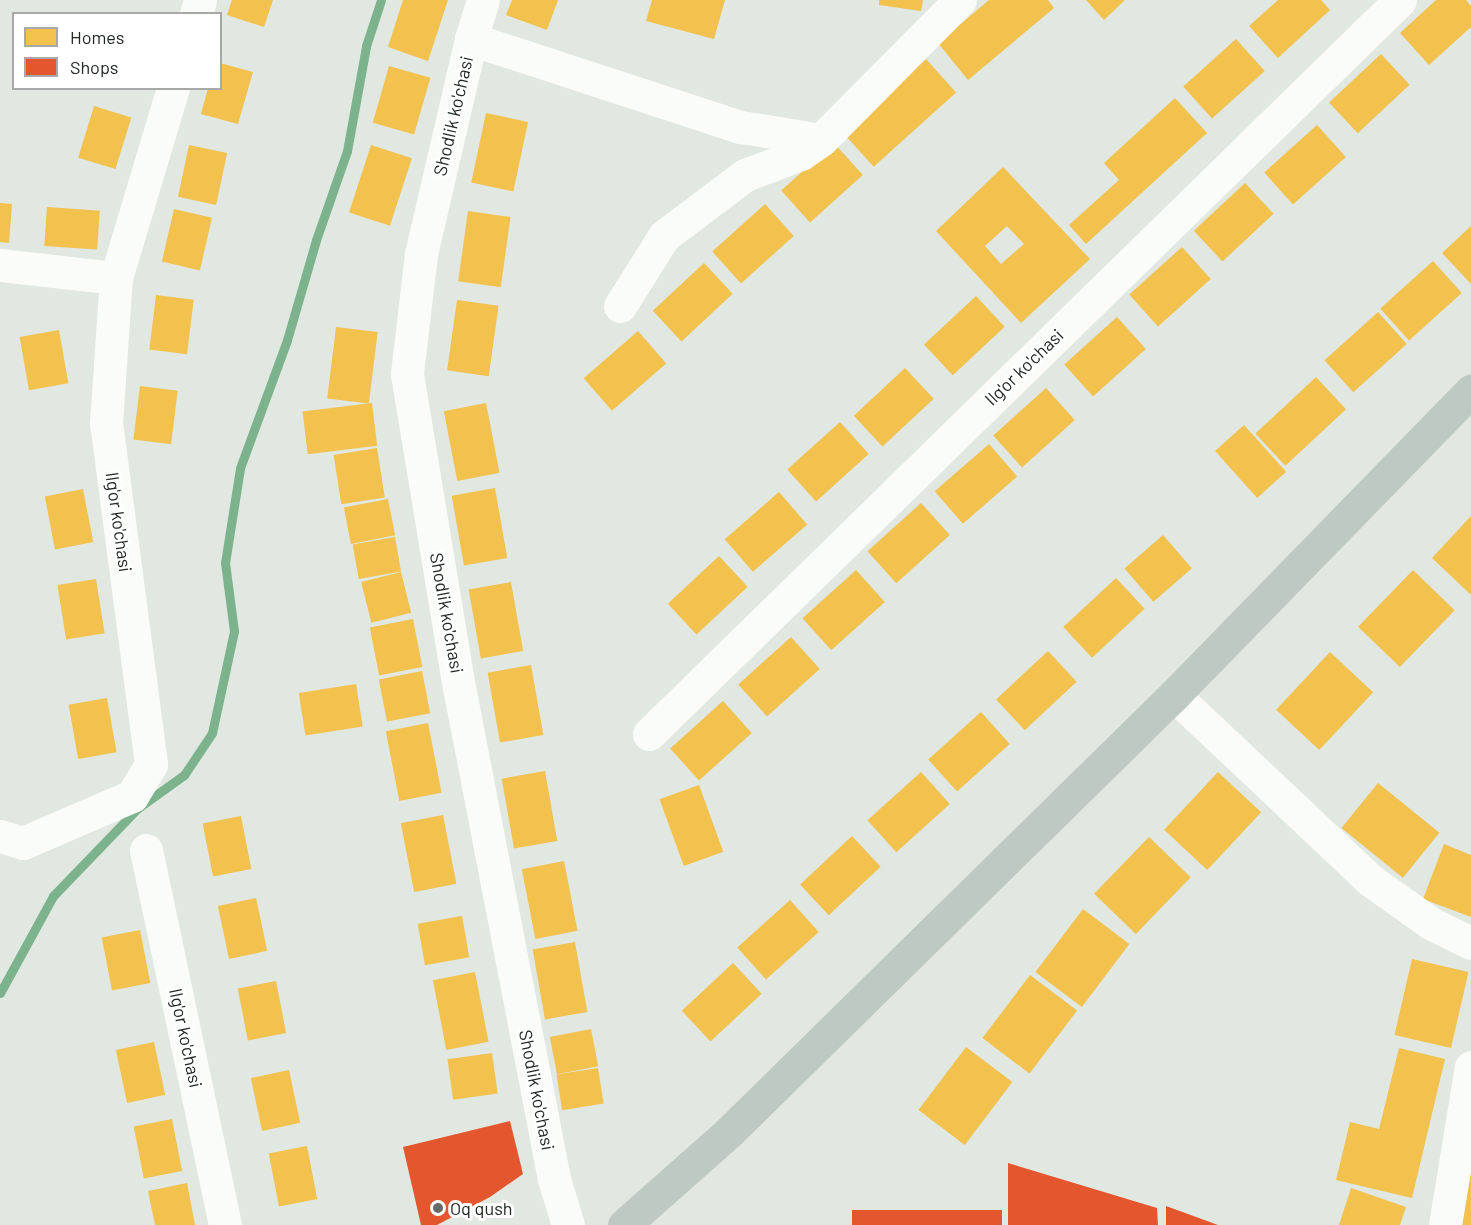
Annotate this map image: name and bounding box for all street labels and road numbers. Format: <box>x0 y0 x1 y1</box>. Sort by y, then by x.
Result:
street label: Shodlik ko'chasi <box>429 54 477 178</box>
street label: Ilg'or ko'chasi <box>980 324 1068 410</box>
street label: Ilg'or ko'chasi <box>101 471 137 573</box>
street label: Shodlik ko'chasi <box>426 551 468 675</box>
street label: Ilg'or ko'chasi <box>165 986 207 1090</box>
street label: Shodlik ko'chasi <box>515 1028 559 1152</box>

